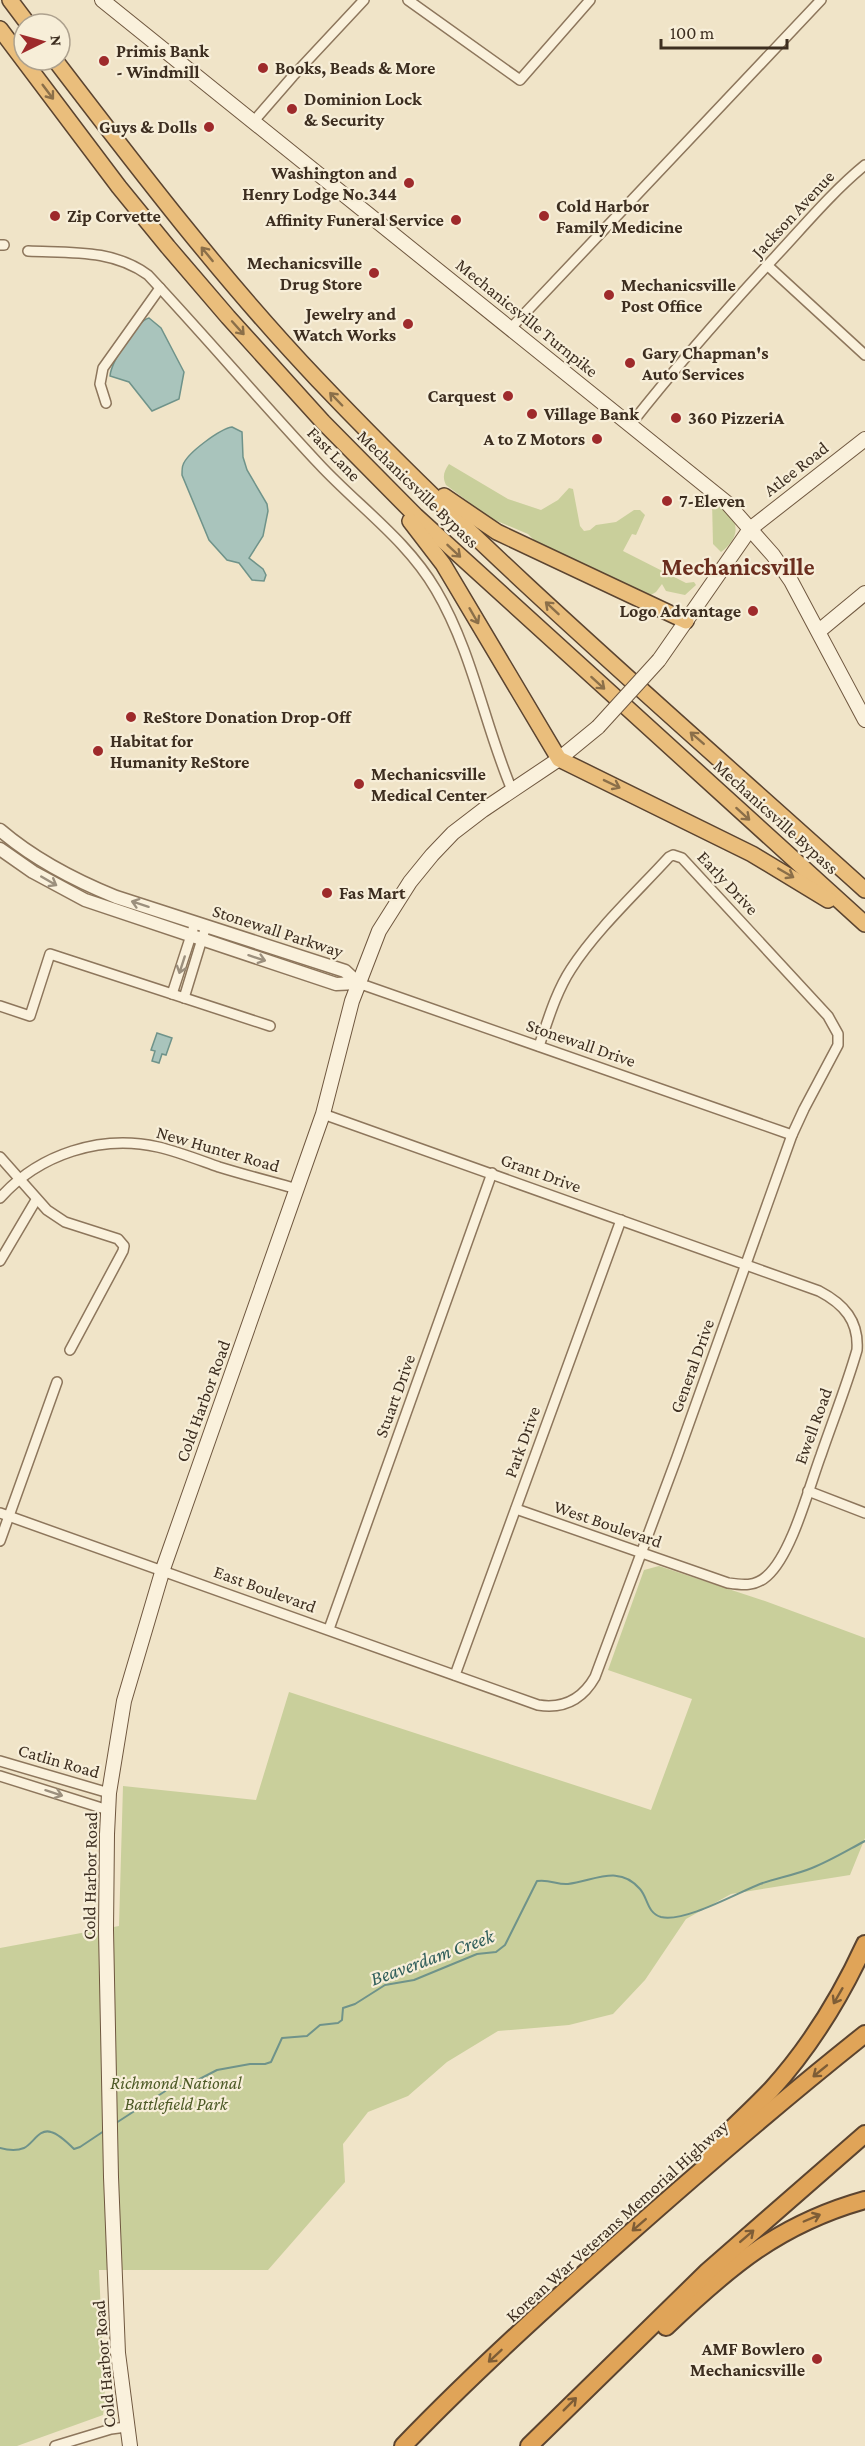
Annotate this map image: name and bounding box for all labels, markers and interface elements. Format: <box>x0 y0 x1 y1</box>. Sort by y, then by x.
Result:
north arrow <box>12 12 72 72</box>
scale bar <box>661 12 787 50</box>
text: 100 m <box>670 23 715 43</box>
text: N <box>48 35 65 47</box>
place label: Primis Bank - Windmill <box>116 41 209 82</box>
marker: Primis Bank - Windmill <box>97 54 111 68</box>
place label: Books, Beads & More <box>275 58 435 78</box>
marker: Books, Beads & More <box>256 61 270 75</box>
one-way arrow <box>41 84 54 100</box>
place label: Dominion Lock & Security <box>304 89 422 130</box>
marker: Dominion Lock & Security <box>285 102 299 116</box>
place label: Guys & Dolls <box>99 117 197 137</box>
marker: Guys & Dolls <box>202 120 216 134</box>
place label: Washington and Henry Lodge No.344 <box>242 163 397 204</box>
street label: Jackson Avenue <box>746 166 838 263</box>
marker: Washington and Henry Lodge No.344 <box>402 176 416 190</box>
place label: Cold Harbor Family Medicine <box>556 196 683 237</box>
place label: Zip Corvette <box>67 206 161 226</box>
marker: Zip Corvette <box>48 209 62 223</box>
marker: Cold Harbor Family Medicine <box>537 209 551 223</box>
place label: Affinity Funeral Service <box>264 210 444 230</box>
marker: Affinity Funeral Service <box>449 213 463 227</box>
one-way arrow <box>200 246 213 262</box>
place label: Mechanicsville Drug Store <box>247 253 362 294</box>
street label: Mechanicsville Turnpike <box>452 255 602 381</box>
marker: Mechanicsville Drug Store <box>367 266 381 280</box>
place label: Mechanicsville Post Office <box>621 275 736 316</box>
marker: Mechanicsville Post Office <box>602 288 616 302</box>
place label: Jewelry and Watch Works <box>292 304 396 345</box>
marker: Jewelry and Watch Works <box>401 317 415 331</box>
one-way arrow <box>231 321 245 336</box>
place label: Gary Chapman's Auto Services <box>641 343 769 384</box>
marker: Gary Chapman's Auto Services <box>623 356 637 370</box>
place label: Carquest <box>428 386 497 406</box>
marker: Carquest <box>501 389 515 403</box>
one-way arrow <box>329 392 344 407</box>
place label: Village Bank <box>543 404 639 424</box>
marker: Village Bank <box>525 407 539 421</box>
place label: 360 PizzeriA <box>688 408 785 428</box>
marker: 360 PizzeriA <box>669 411 683 425</box>
street label: Fast Lane <box>303 423 365 485</box>
street label: Mechanicsville Bypass <box>353 426 483 552</box>
place label: A to Z Motors <box>483 429 585 449</box>
marker: A to Z Motors <box>590 432 604 446</box>
street label: Atlee Road <box>760 437 833 500</box>
place label: 7-Eleven <box>679 491 746 511</box>
marker: 7-Eleven <box>660 494 674 508</box>
one-way arrow <box>446 544 461 558</box>
district label: Mechanicsville <box>661 553 815 580</box>
one-way arrow <box>544 601 559 615</box>
place label: Logo Advantage <box>619 601 741 621</box>
marker: Logo Advantage <box>746 604 760 618</box>
one-way arrow <box>469 607 481 624</box>
one-way arrow <box>590 676 605 690</box>
place label: ReStore Donation Drop-Off <box>143 707 352 727</box>
marker: ReStore Donation Drop-Off <box>124 710 138 724</box>
place label: Habitat for Humanity ReStore <box>110 731 249 772</box>
one-way arrow <box>690 731 705 745</box>
marker: Habitat for Humanity ReStore <box>91 744 105 758</box>
street label: Mechanicsville Bypass <box>710 756 842 878</box>
place label: Mechanicsville Medical Center <box>371 764 487 805</box>
marker: Mechanicsville Medical Center <box>352 777 366 791</box>
one-way arrow <box>603 778 621 790</box>
one-way arrow <box>735 806 750 821</box>
street label: Early Drive <box>693 847 763 919</box>
one-way arrow <box>776 868 794 879</box>
one-way arrow <box>40 875 57 887</box>
place label: Fas Mart <box>339 883 406 903</box>
marker: Fas Mart <box>320 886 334 900</box>
one-way arrow <box>131 898 150 909</box>
street label: Stonewall Parkway <box>210 900 347 962</box>
one-way arrow <box>247 953 266 964</box>
one-way arrow <box>175 955 186 974</box>
street label: Stonewall Drive <box>524 1015 638 1071</box>
street label: New Hunter Road <box>154 1122 282 1176</box>
street label: Grant Drive <box>498 1149 584 1197</box>
street label: General Drive <box>666 1316 718 1416</box>
street label: Cold Harbor Road <box>172 1337 234 1465</box>
street label: Stuart Drive <box>371 1352 419 1440</box>
street label: Ewell Road <box>790 1385 836 1467</box>
street label: Park Drive <box>500 1403 544 1480</box>
street label: West Boulevard <box>551 1496 665 1552</box>
street label: East Boulevard <box>211 1561 319 1617</box>
street label: Catlin Road <box>16 1740 103 1782</box>
one-way arrow <box>44 1788 63 1799</box>
street label: Cold Harbor Road <box>79 1811 101 1940</box>
water label: Beaverdam Creek <box>367 1924 498 1990</box>
one-way arrow <box>832 1987 844 2004</box>
one-way arrow <box>812 2065 828 2078</box>
park label: Richmond National Battlefield Park <box>110 2073 242 2114</box>
street label: Korean War Veterans Memorial Highway <box>502 2115 733 2326</box>
one-way arrow <box>803 2212 821 2223</box>
one-way arrow <box>632 2218 647 2232</box>
one-way arrow <box>740 2229 755 2243</box>
street label: Cold Harbor Road <box>88 2299 120 2429</box>
place label: AMF Bowlero Mechanicsville <box>690 2339 805 2380</box>
one-way arrow <box>488 2349 503 2363</box>
marker: AMF Bowlero Mechanicsville <box>810 2352 824 2366</box>
one-way arrow <box>563 2397 577 2412</box>

